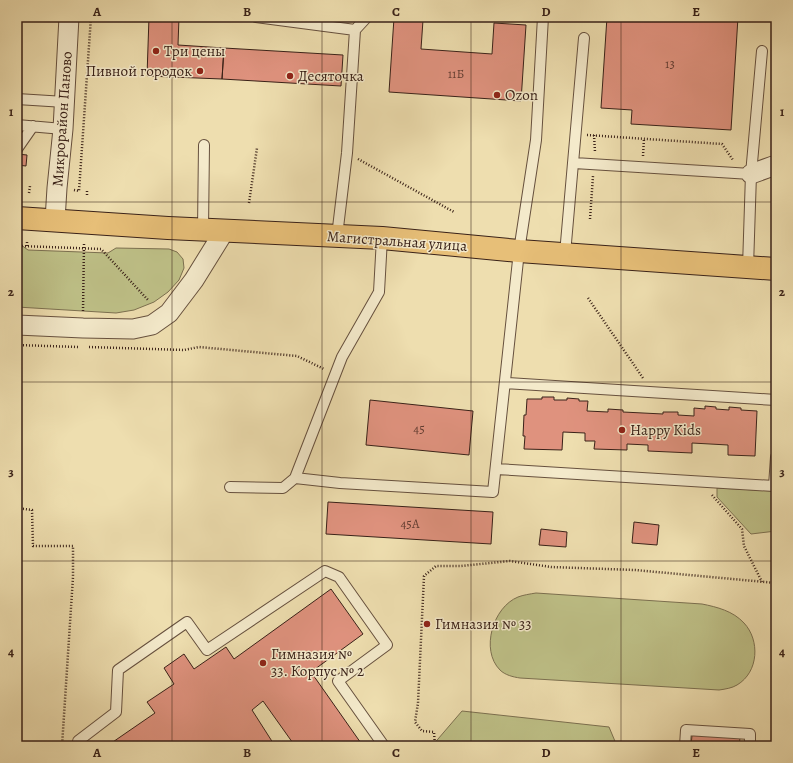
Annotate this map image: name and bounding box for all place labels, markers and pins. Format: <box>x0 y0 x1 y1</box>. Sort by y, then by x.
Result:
place label: Три цены <box>164 41 225 61</box>
marker: Три цены <box>151 46 161 56</box>
place label: Пивной городок <box>85 61 192 81</box>
marker: Пивной городок <box>195 66 205 76</box>
place label: Десяточка <box>298 66 364 86</box>
marker: Десяточка <box>285 71 295 81</box>
place label: Ozon <box>505 85 538 105</box>
marker: Ozon <box>492 90 502 100</box>
place label: Happy Kids <box>630 420 701 440</box>
marker: Happy Kids <box>617 425 627 435</box>
place label: Гимназия № 33 <box>435 614 531 634</box>
marker: Гимназия № 33 <box>422 619 432 629</box>
place label: Гимназия № 33. Корпус № 2 <box>271 644 364 681</box>
marker: Гимназия № 33. Корпус № 2 <box>258 658 268 668</box>

